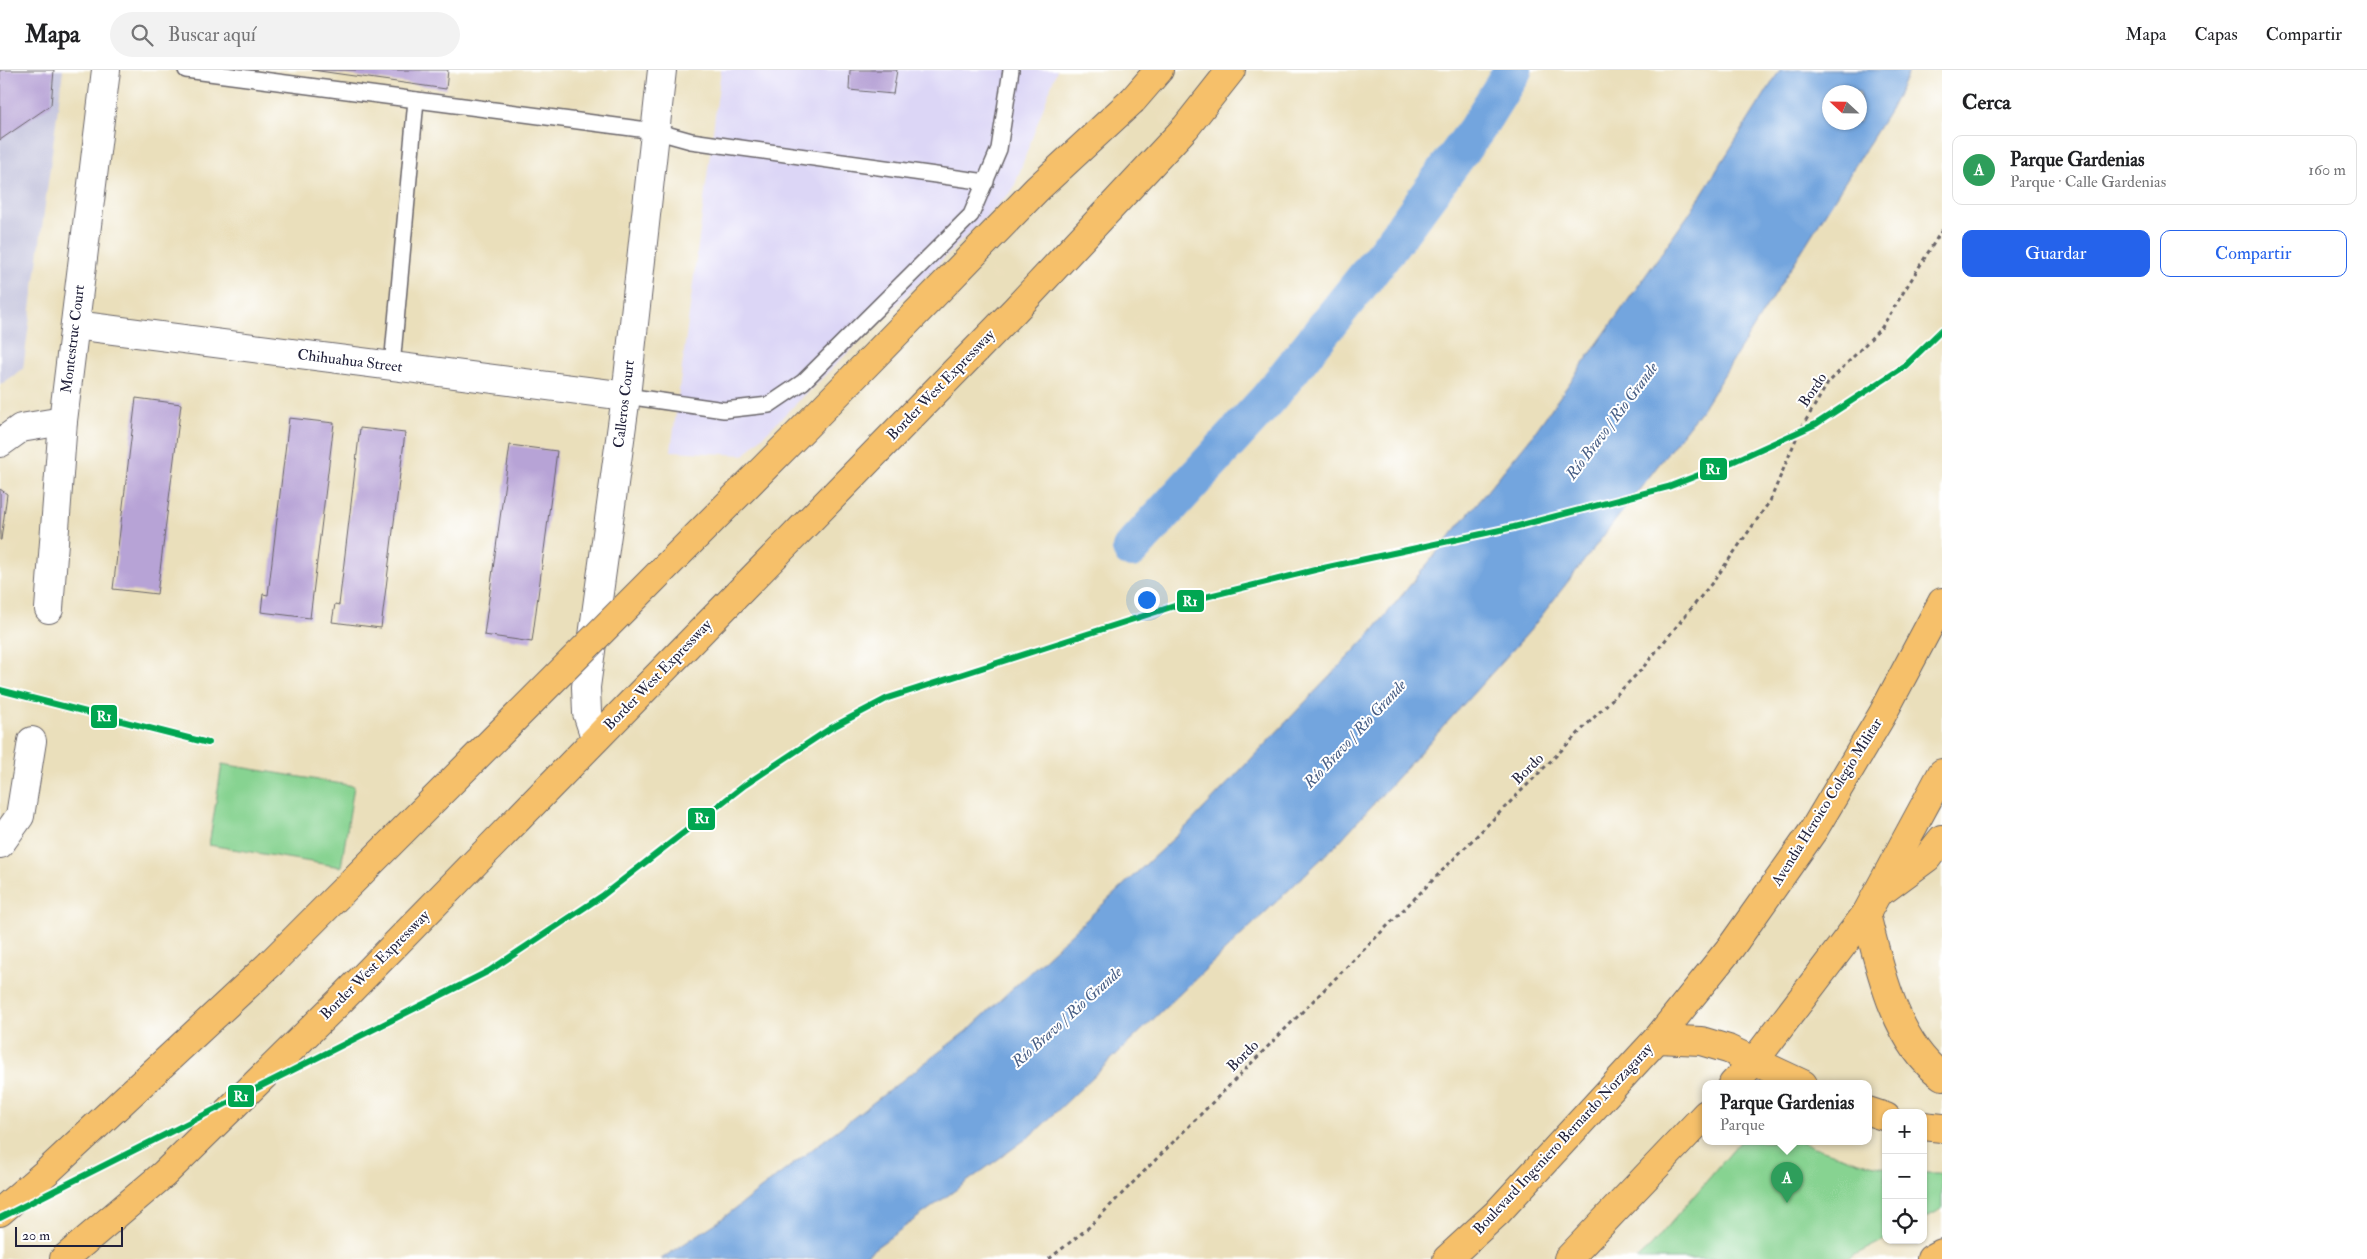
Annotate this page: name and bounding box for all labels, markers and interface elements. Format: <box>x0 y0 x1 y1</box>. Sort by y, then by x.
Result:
search box <box>110 12 460 57</box>
text: Mapa <box>25 19 80 50</box>
icon: search <box>128 21 156 49</box>
text: Buscar aquí <box>168 23 256 47</box>
text: Mapa <box>2125 23 2167 46</box>
text: Capas <box>2195 23 2238 46</box>
text: Compartir <box>2266 23 2342 46</box>
north arrow <box>1822 85 1867 130</box>
text: Cerca <box>1962 89 2011 116</box>
text: Parque Gardenias <box>2010 148 2144 172</box>
text: A <box>1974 160 1984 180</box>
text: 160 m <box>2308 160 2346 180</box>
text: Parque · Calle Gardenias <box>2010 172 2166 192</box>
button: Guardar <box>1962 230 2150 277</box>
button: Compartir <box>2160 230 2347 277</box>
street label: Montestruc Court <box>57 284 89 394</box>
street label: Border West Expressway <box>883 325 1000 445</box>
street label: Chihuahua Street <box>296 345 404 377</box>
water label: Río Bravo / Rio Grande <box>1561 358 1663 484</box>
street label: Calleros Court <box>609 359 639 449</box>
street label: Bordo <box>1795 369 1831 411</box>
line badge: R1 <box>1699 457 1728 481</box>
text: R1 <box>1705 461 1721 478</box>
your location <box>1134 587 1160 613</box>
line badge: R1 <box>1176 589 1205 613</box>
text: R1 <box>1182 593 1198 610</box>
street label: Border West Expressway <box>600 615 717 735</box>
water label: Río Bravo / Rio Grande <box>1299 675 1411 793</box>
line badge: R1 <box>90 704 118 729</box>
text: R1 <box>96 708 112 725</box>
street label: Avendia Heroico Colegio Militar <box>1767 714 1887 890</box>
street label: Bordo <box>1508 749 1548 789</box>
line badge: R1 <box>687 807 716 831</box>
text: R1 <box>694 810 710 827</box>
street label: Border West Expressway <box>316 906 435 1024</box>
water label: Río Bravo / Rio Grande <box>1007 962 1127 1072</box>
street label: Bordo <box>1223 1036 1263 1076</box>
street label: Boulevard Ingeniero Bernardo Norzagaray <box>1469 1039 1657 1239</box>
popup <box>1702 1080 1872 1145</box>
line badge: R1 <box>227 1084 255 1108</box>
text: R1 <box>233 1088 249 1105</box>
text: Parque Gardenias <box>1720 1091 1854 1115</box>
map controls <box>1882 1109 1927 1244</box>
button: + <box>1882 1109 1927 1154</box>
text: Parque <box>1720 1115 1765 1135</box>
button: − <box>1882 1154 1927 1199</box>
pin: A <box>1771 1162 1803 1203</box>
button: locate <box>1882 1199 1927 1244</box>
scale bar <box>15 1224 122 1247</box>
text: 20 m <box>22 1227 50 1244</box>

